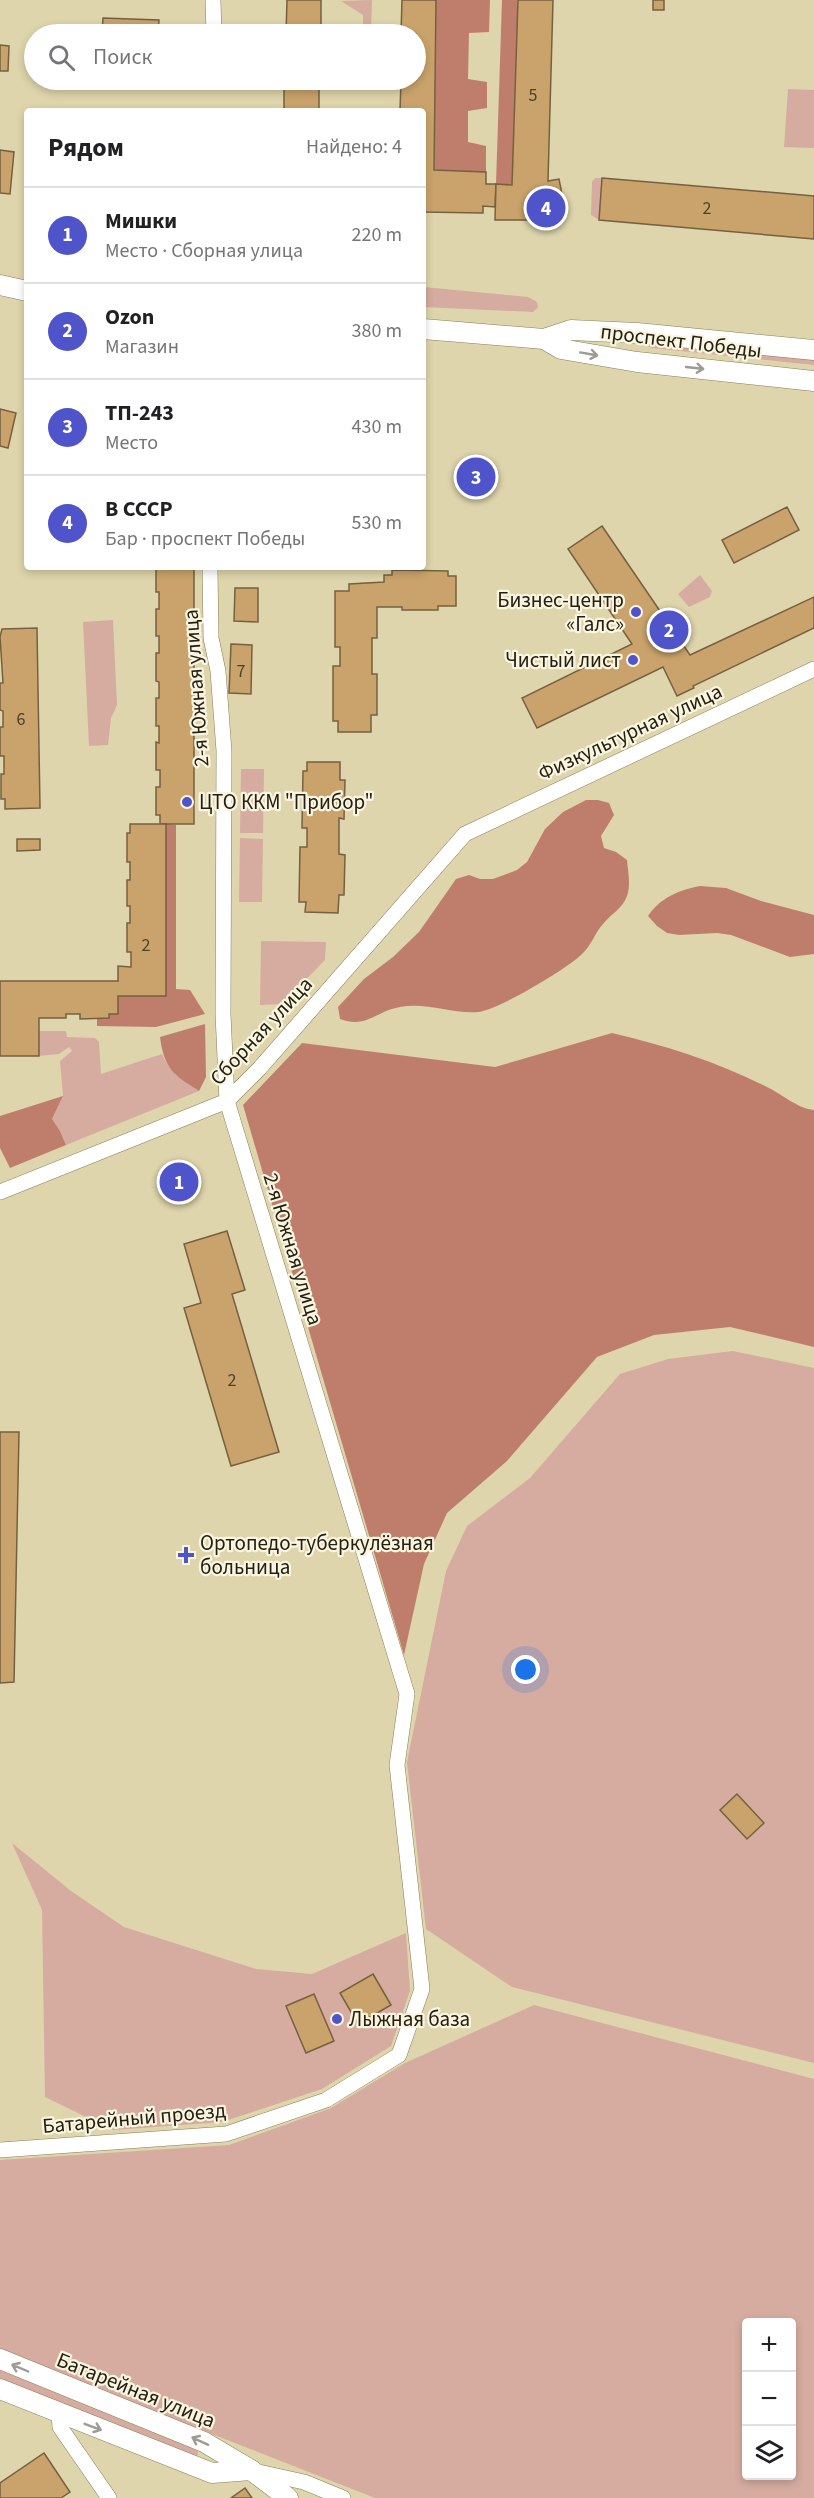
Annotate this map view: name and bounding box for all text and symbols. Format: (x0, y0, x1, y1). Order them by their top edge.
search box (24, 24, 426, 90)
icon: search (45, 41, 78, 74)
text: Поиск (93, 41, 152, 73)
house number: 5 (529, 83, 538, 108)
text: Рядом (48, 129, 124, 166)
text: Найдено: 4 (306, 133, 402, 161)
pin: 4 (526, 186, 566, 230)
house number: 2 (703, 196, 712, 221)
text: Мишки (105, 205, 177, 237)
text: 1 (62, 221, 73, 249)
text: 220 m (352, 221, 402, 249)
text: Место · Сборная улица (105, 237, 303, 265)
text: Ozon (105, 301, 154, 333)
street label: проспект Победы (599, 316, 763, 366)
text: 2 (62, 317, 73, 345)
text: 380 m (352, 317, 402, 345)
text: Магазин (105, 333, 179, 361)
one-way arrow (579, 348, 598, 359)
one-way arrow (684, 363, 704, 374)
text: ТП-243 (105, 397, 174, 429)
text: 3 (62, 413, 73, 441)
text: 430 m (352, 413, 402, 441)
text: Место (105, 429, 158, 457)
pin: 3 (456, 454, 496, 500)
text: В СССР (105, 493, 173, 525)
text: 4 (62, 509, 73, 537)
text: 530 m (352, 509, 402, 537)
text: Бар · проспект Победы (105, 525, 305, 553)
place label: Бизнес-центр «Галс» (497, 585, 624, 639)
marker: Бизнес-центр «Галс» (629, 605, 643, 619)
street label: 2-я Южная улица (176, 608, 216, 768)
pin: 2 (650, 608, 688, 652)
place label: Чистый лист (505, 645, 621, 675)
marker: Чистый лист (626, 653, 640, 667)
house number: 7 (237, 659, 246, 684)
street label: Физкультурная улица (533, 676, 727, 788)
house number: 6 (17, 707, 26, 732)
place label: ЦТО ККМ "Прибор" (199, 787, 374, 817)
marker: ЦТО ККМ "Прибор" (180, 795, 194, 809)
house number: 2 (142, 933, 151, 958)
street label: Сборная улица (203, 970, 319, 1092)
pin: 1 (160, 1160, 198, 1204)
street label: 2-я Южная улица (256, 1169, 330, 1329)
house number: 2 (228, 1368, 237, 1393)
place label: Ортопедо-туберкулёзная больница (200, 1528, 434, 1582)
marker: Ортопедо-туберкулёзная больница (177, 1546, 195, 1564)
your location (511, 1655, 540, 1684)
place label: Лыжная база (349, 2004, 470, 2034)
marker: Лыжная база (330, 2012, 344, 2026)
street label: Батарейный проезд (41, 2095, 227, 2141)
map controls (742, 2318, 796, 2480)
button: + (742, 2318, 796, 2372)
street label: Батарейная улица (52, 2344, 220, 2436)
one-way arrow (11, 2362, 29, 2373)
button: − (742, 2372, 796, 2426)
one-way arrow (83, 2422, 102, 2433)
button: layers (742, 2426, 796, 2480)
one-way arrow (192, 2435, 210, 2447)

